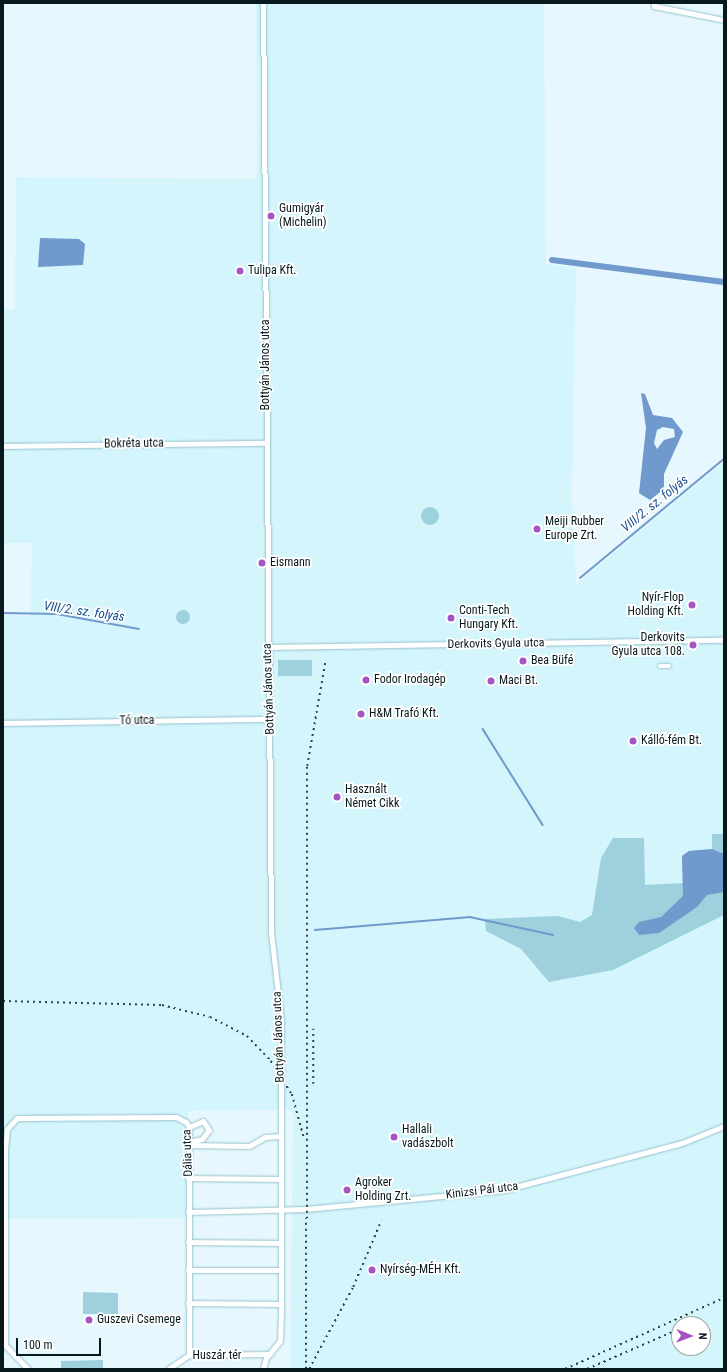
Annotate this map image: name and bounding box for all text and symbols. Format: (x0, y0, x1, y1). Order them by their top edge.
place label: Gumigyár (Michelin) (279, 202, 327, 230)
marker: Gumigyár (Michelin) (266, 211, 276, 221)
place label: Tulipa Kft. (248, 264, 296, 278)
marker: Tulipa Kft. (235, 266, 245, 276)
street label: Bottyán János utca (259, 319, 273, 411)
street label: Bokréta utca (104, 436, 164, 452)
water label: VIII/2. sz. folyás (618, 472, 692, 536)
place label: Meiji Rubber Europe Zrt. (545, 515, 604, 543)
marker: Meiji Rubber Europe Zrt. (532, 524, 542, 534)
place label: Eismann (270, 556, 311, 570)
marker: Eismann (257, 558, 267, 568)
place label: Nyír-Flop Holding Kft. (628, 591, 684, 619)
water label: VIII/2. sz. folyás (43, 599, 125, 625)
marker: Nyír-Flop Holding Kft. (687, 600, 697, 610)
place label: Conti-Tech Hungary Kft. (459, 604, 518, 632)
marker: Conti-Tech Hungary Kft. (446, 613, 456, 623)
place label: Derkovits Gyula utca 108. (612, 631, 685, 659)
street label: Derkovits Gyula utca (447, 636, 545, 652)
marker: Derkovits Gyula utca 108. (688, 640, 698, 650)
street label: Bottyán János utca (260, 643, 278, 735)
place label: Bea Büfé (531, 654, 573, 668)
marker: Bea Büfé (518, 656, 528, 666)
place label: Fodor Irodagép (374, 673, 446, 687)
place label: Maci Bt. (499, 674, 538, 688)
marker: Fodor Irodagép (361, 675, 371, 685)
marker: Maci Bt. (486, 676, 496, 686)
place label: H&M Trafó Kft. (369, 707, 439, 721)
marker: H&M Trafó Kft. (356, 709, 366, 719)
street label: Tó utca (119, 713, 155, 729)
place label: Kálló-fém Bt. (641, 734, 702, 748)
marker: Kálló-fém Bt. (628, 736, 638, 746)
place label: Használt Német Cikk (345, 783, 399, 811)
marker: Használt Német Cikk (332, 792, 342, 802)
street label: Bottyán János utca (270, 991, 288, 1083)
place label: Hallali vadászbolt (402, 1123, 453, 1151)
street label: Dália utca (180, 1129, 196, 1177)
marker: Hallali vadászbolt (389, 1132, 399, 1142)
place label: Agroker Holding Zrt. (355, 1176, 411, 1204)
street label: Kinizsi Pál utca (445, 1179, 519, 1203)
marker: Agroker Holding Zrt. (342, 1185, 352, 1195)
place label: Nyírség-MÉH Kft. (380, 1263, 461, 1277)
marker: Nyírség-MÉH Kft. (367, 1265, 377, 1275)
place label: Guszevi Csemege (97, 1313, 181, 1327)
marker: Guszevi Csemege (84, 1315, 94, 1325)
north arrow (671, 1316, 711, 1356)
scale bar (18, 1330, 103, 1356)
text: N (696, 1333, 709, 1340)
text: 100 m (23, 1338, 53, 1352)
street label: Huszár tér (193, 1349, 241, 1363)

